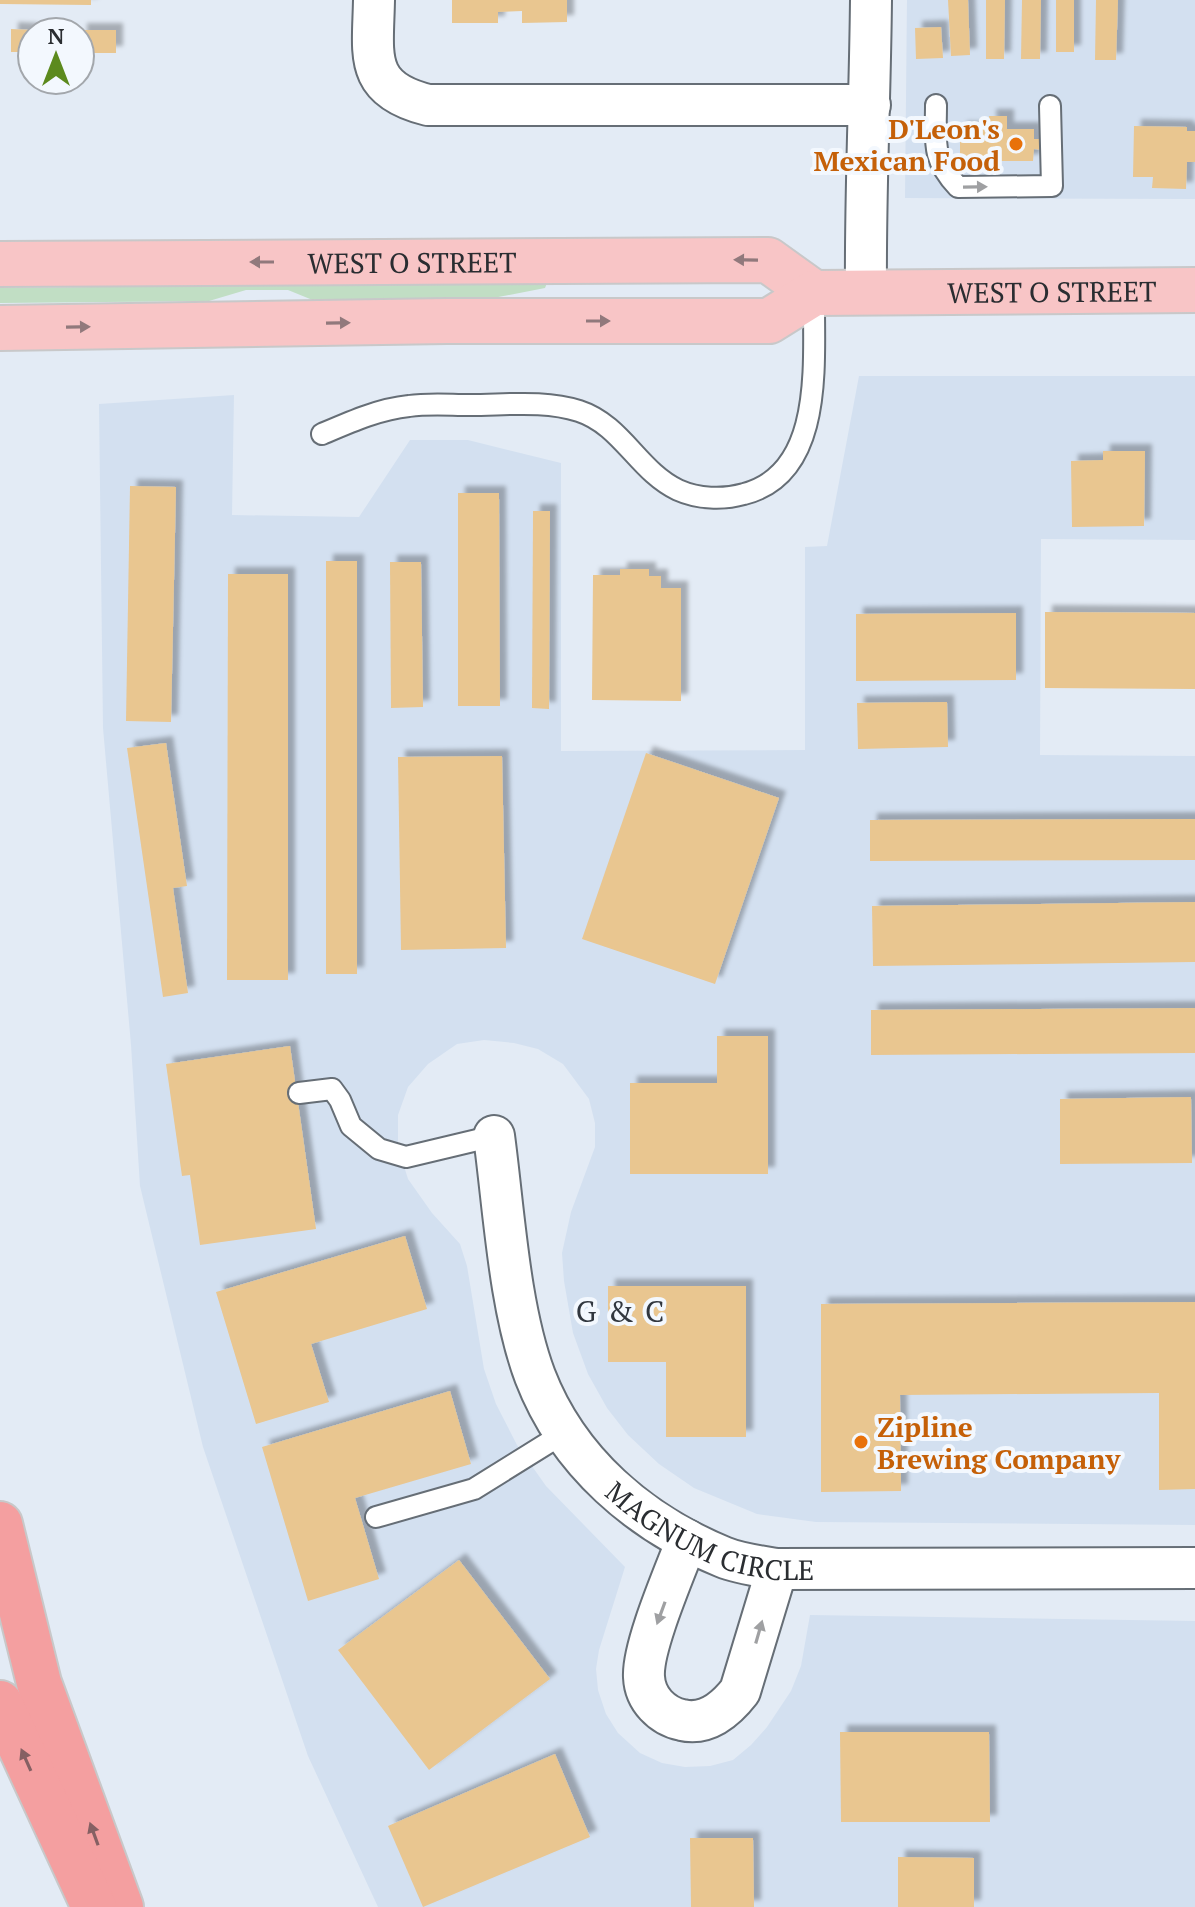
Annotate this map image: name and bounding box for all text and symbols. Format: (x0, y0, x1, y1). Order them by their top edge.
north arrow (16, 16, 96, 96)
text: N (48, 21, 65, 50)
place label: D'Leon's Mexican Food (814, 110, 1000, 179)
marker: D'Leon's Mexican Food (1007, 135, 1025, 153)
one-way arrow (963, 180, 988, 193)
street label: WEST O STREET (307, 243, 517, 281)
one-way arrow (733, 254, 758, 266)
one-way arrow (249, 256, 274, 268)
street label: WEST O STREET (947, 272, 1157, 310)
one-way arrow (586, 315, 611, 327)
one-way arrow (326, 317, 351, 329)
one-way arrow (66, 321, 91, 333)
district label: G & C (576, 1291, 666, 1331)
place label: Zipline Brewing Company (877, 1408, 1121, 1477)
marker: Zipline Brewing Company (852, 1433, 870, 1451)
street label: MAGNUM CIRCLE (598, 1472, 814, 1588)
one-way arrow (654, 1601, 666, 1625)
one-way arrow (753, 1620, 766, 1644)
one-way arrow (19, 1748, 32, 1772)
one-way arrow (88, 1821, 100, 1845)

